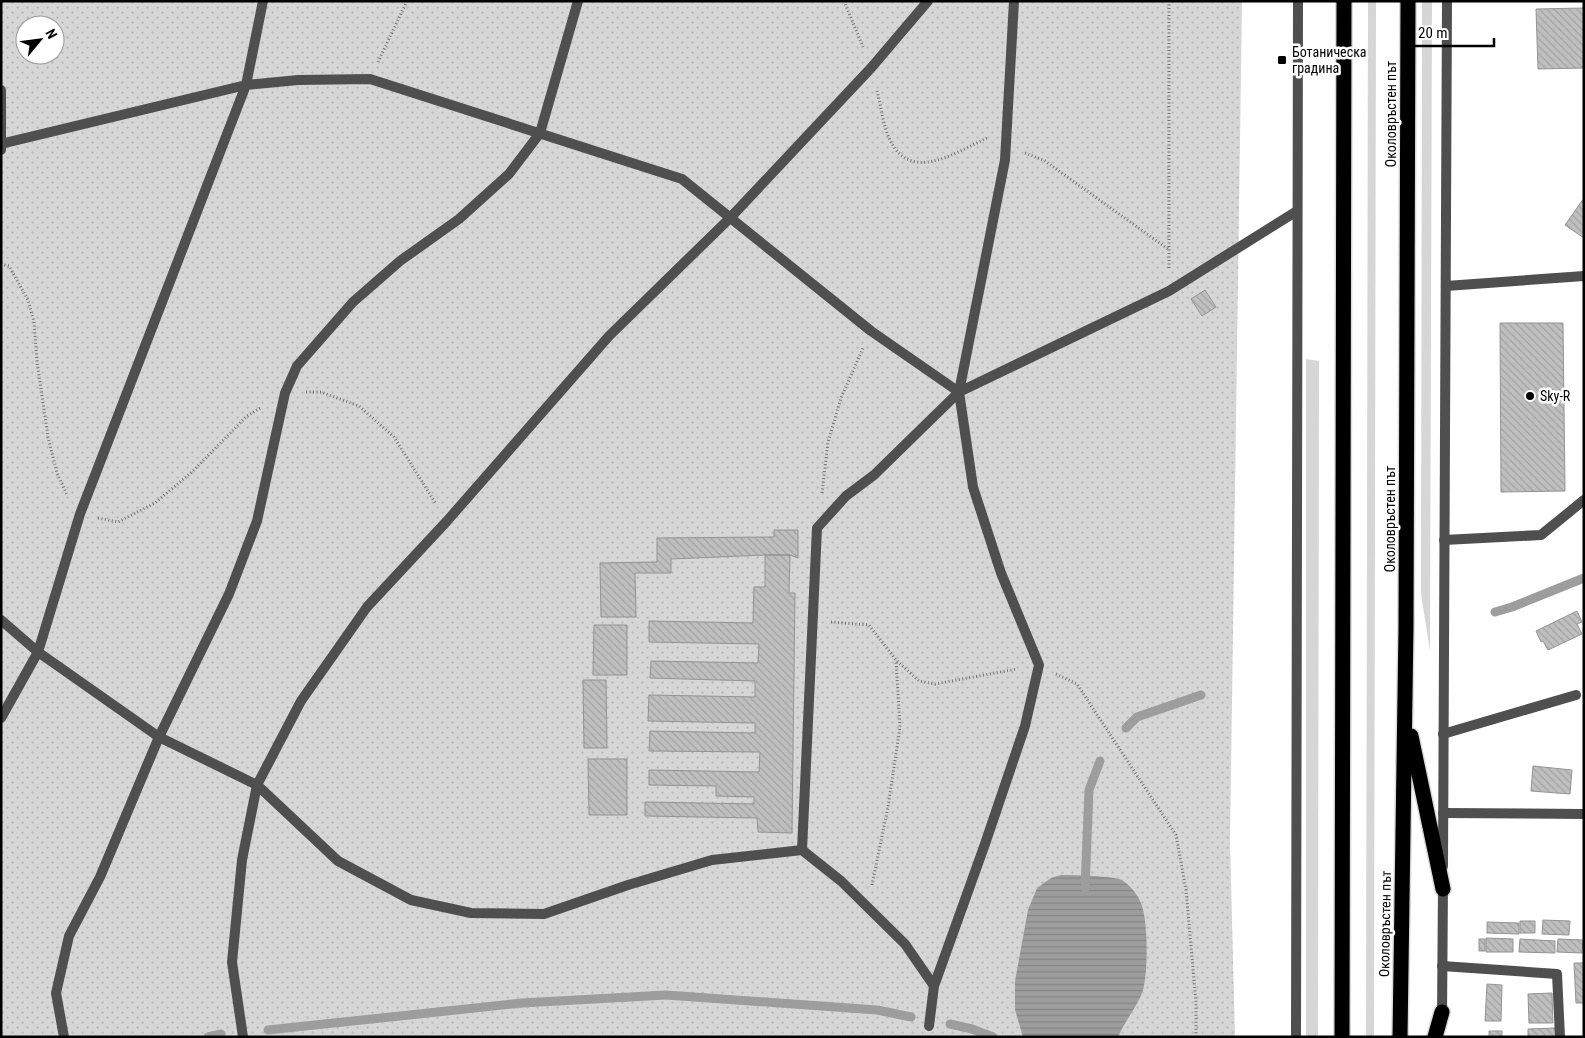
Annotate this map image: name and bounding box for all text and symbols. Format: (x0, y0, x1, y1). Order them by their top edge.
north arrow (15, 15, 65, 65)
scale bar (1410, 15, 1494, 47)
text: 20 m (1418, 24, 1448, 42)
text: N (42, 26, 60, 41)
place label: Ботаническа градина (1292, 44, 1367, 76)
marker: Ботаническа градина (1276, 54, 1288, 66)
street label: Околовръстен път (1383, 61, 1399, 167)
place label: Sky-R (1540, 388, 1571, 404)
marker: Sky-R (1524, 390, 1536, 402)
street label: Околовръстен път (1382, 466, 1398, 572)
street label: Околовръстен път (1376, 871, 1394, 977)

